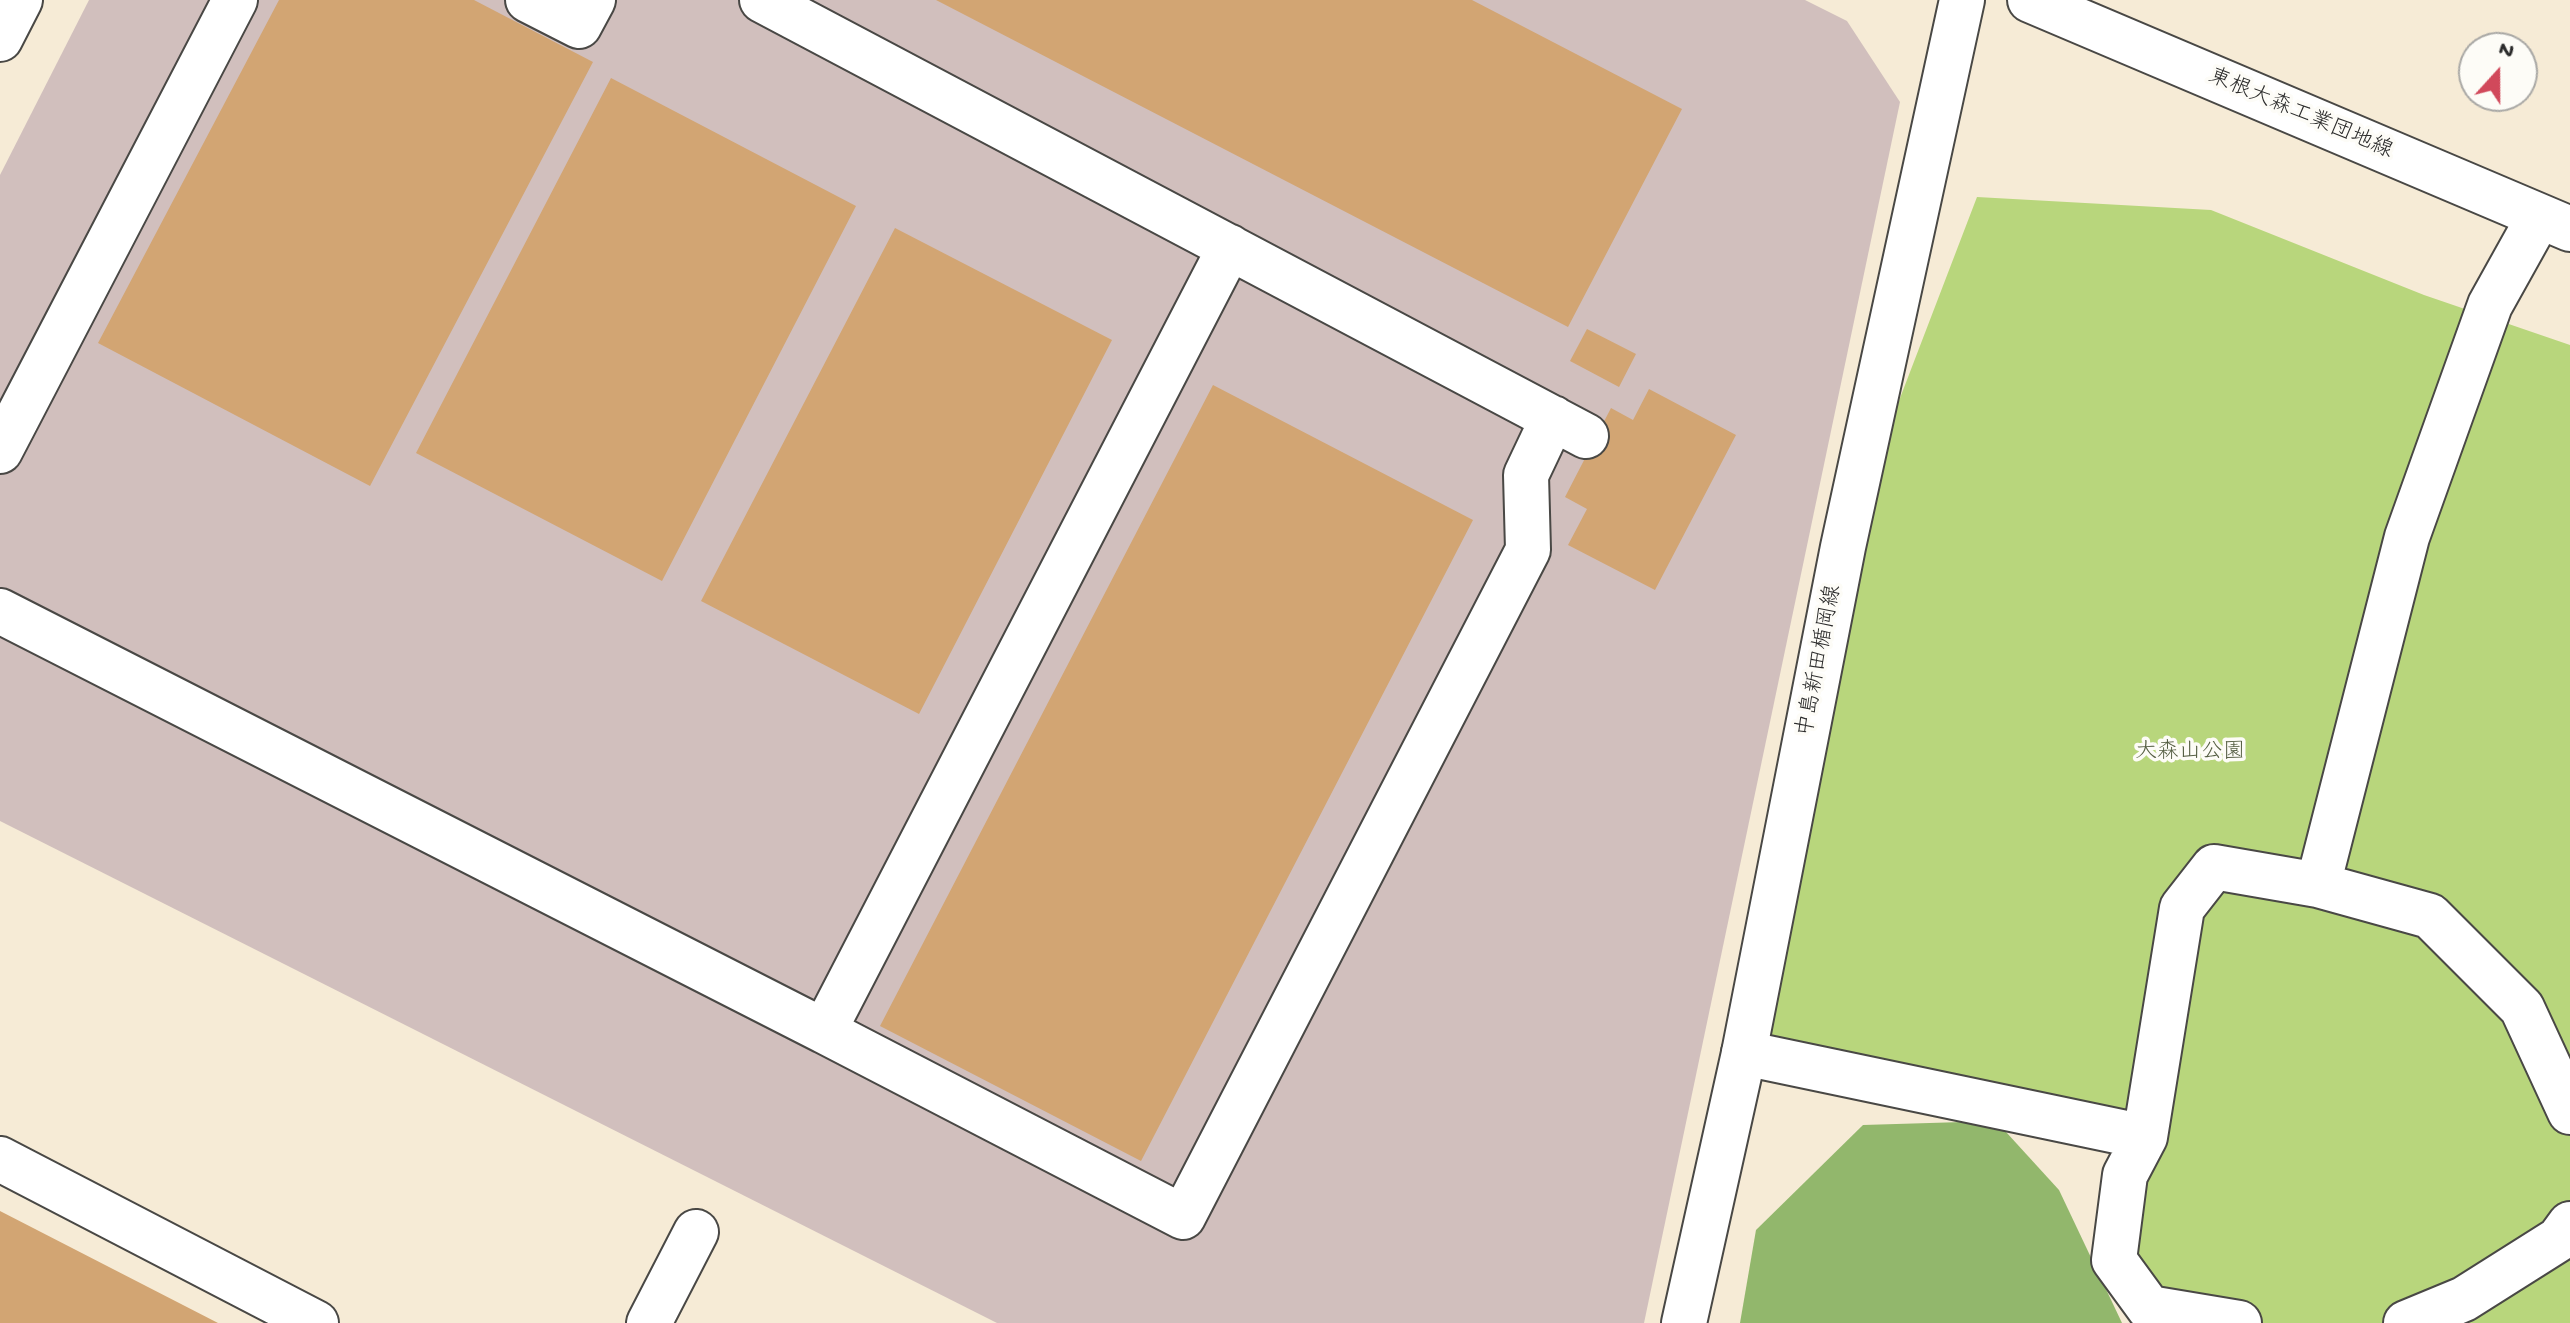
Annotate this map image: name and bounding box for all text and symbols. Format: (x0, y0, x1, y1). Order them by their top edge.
north arrow (2458, 32, 2538, 112)
text: N (2495, 37, 2517, 66)
street label: 東根大森工業団地線 (2204, 64, 2396, 166)
street label: 中島新田楯岡線 (1793, 583, 1849, 739)
park label: 大森山公園 (2135, 741, 2245, 767)

